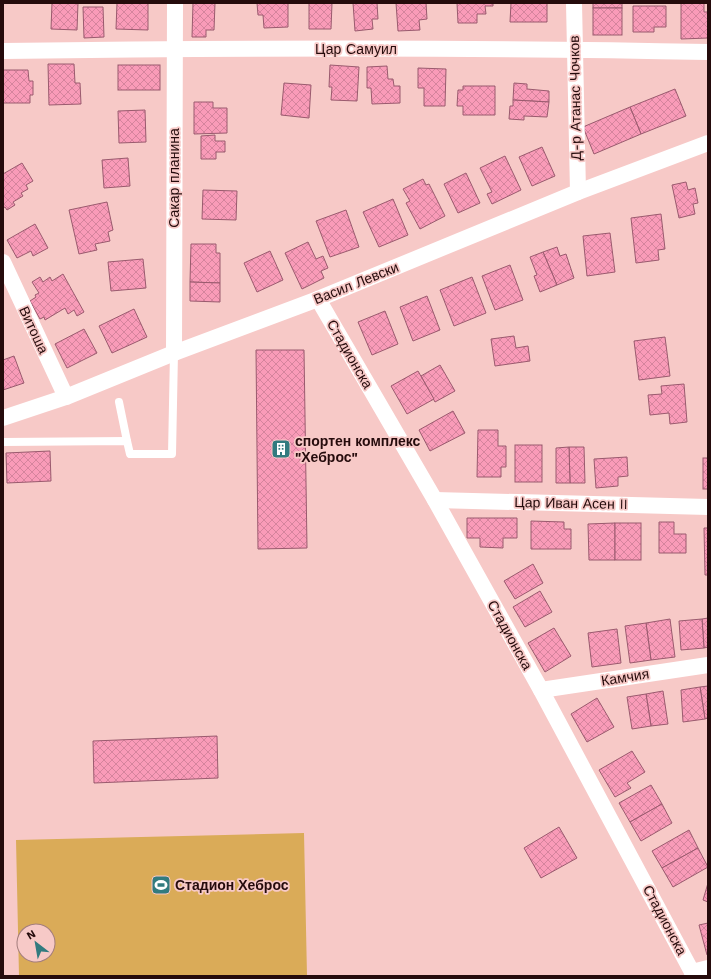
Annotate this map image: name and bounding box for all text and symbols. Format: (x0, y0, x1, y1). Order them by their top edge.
street label: Д-р Атанас Чочков (566, 35, 584, 161)
street label: Цар Самуил (315, 41, 397, 57)
street label: Сакар планина (166, 128, 182, 228)
street label: Васил Левски (311, 259, 401, 307)
street label: Витоша (16, 304, 52, 356)
street label: Стадионска (324, 317, 376, 391)
place label: спортен комплекс "Хеброс" (295, 433, 421, 465)
building icon: спортен комплекс "Хеброс" (270, 438, 292, 460)
street label: Цар Иван Асен II (514, 494, 628, 512)
street label: Стадионска (484, 597, 536, 673)
street label: Камчия (600, 665, 650, 689)
sports icon: Стадион Хеброс (150, 874, 172, 896)
place label: Стадион Хеброс (175, 877, 289, 893)
street label: Стадионска (640, 882, 690, 958)
north arrow (16, 923, 56, 963)
text: N (24, 927, 38, 943)

